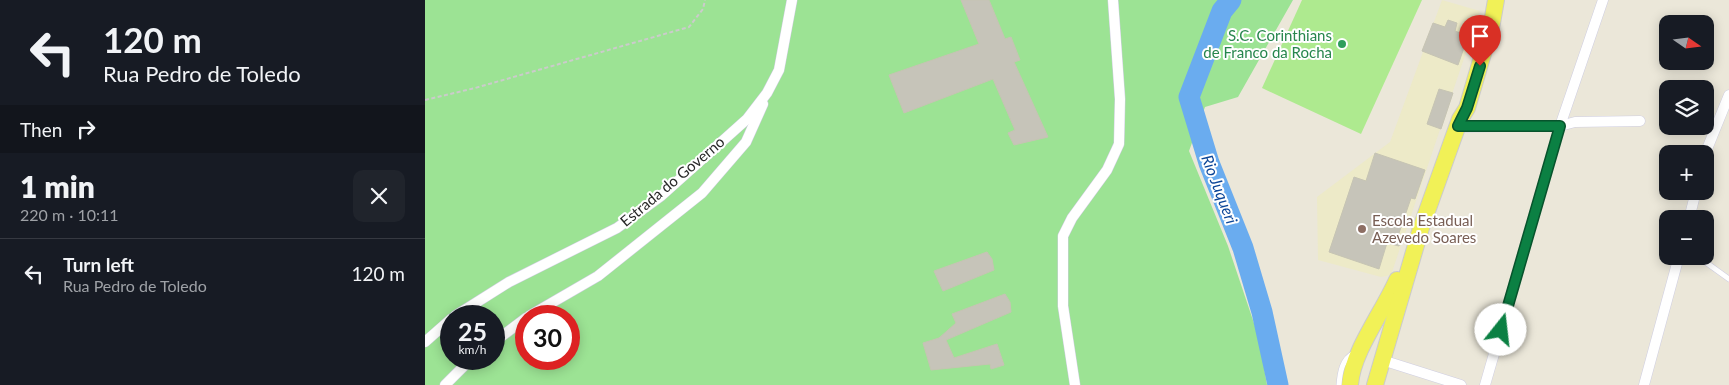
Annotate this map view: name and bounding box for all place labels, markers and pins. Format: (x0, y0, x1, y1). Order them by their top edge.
pin (1459, 15, 1501, 66)
place label: S.C. Corinthians de Franco da Rocha (1203, 26, 1332, 61)
marker: S.C. Corinthians de Franco da Rocha (1336, 38, 1348, 50)
place label: Escola Estadual Azevedo Soares (1372, 211, 1476, 246)
marker: Escola Estadual Azevedo Soares (1356, 223, 1368, 235)

